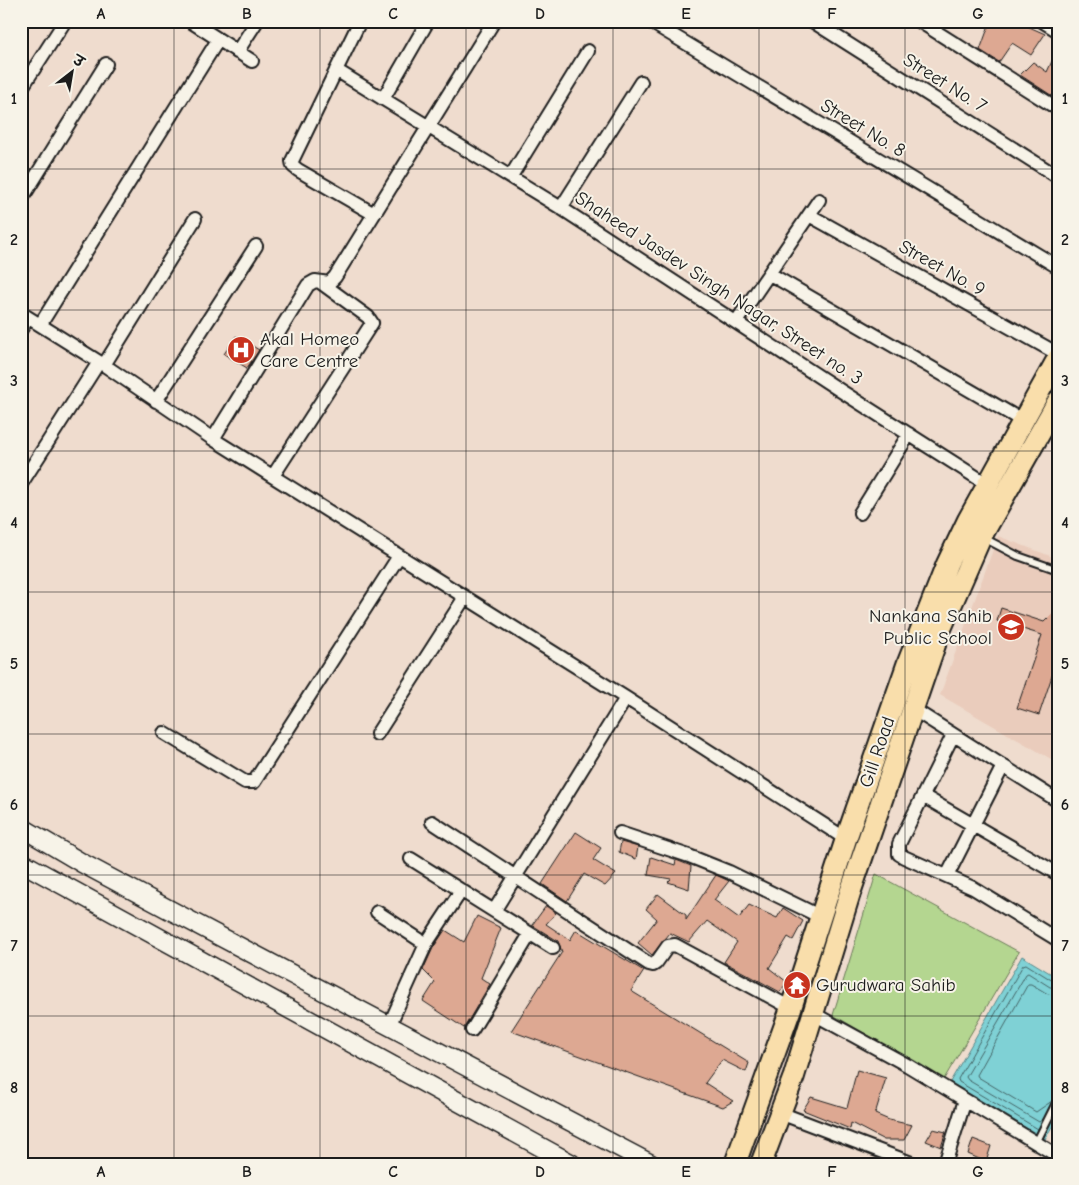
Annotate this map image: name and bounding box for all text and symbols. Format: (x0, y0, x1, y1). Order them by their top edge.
text: A (97, 5, 106, 23)
text: B (242, 5, 252, 23)
text: C (388, 5, 398, 23)
text: D (535, 5, 545, 23)
text: E (681, 5, 691, 23)
text: F (827, 5, 837, 23)
text: G (972, 5, 984, 23)
north arrow (48, 48, 98, 98)
street label: Street No. 7 (899, 49, 991, 117)
text: उ (68, 51, 88, 72)
text: 1 (11, 90, 17, 108)
text: 1 (1062, 90, 1068, 108)
street label: Street No. 8 (817, 94, 909, 162)
street label: Shaheed Jasdev Singh Nagar, Street no. 3 (571, 187, 867, 389)
text: 2 (10, 231, 18, 249)
text: 2 (1061, 231, 1069, 249)
street label: Street No. 9 (895, 235, 989, 301)
place label: Akal Homeo Care Centre (260, 328, 359, 372)
hospital icon: Akal Homeo Care Centre (226, 335, 256, 365)
text: 3 (10, 372, 18, 390)
text: 3 (1061, 372, 1069, 390)
text: 4 (10, 514, 18, 532)
text: 4 (1061, 514, 1069, 532)
place label: Nankana Sahib Public School (869, 605, 992, 649)
school or university icon: Nankana Sahib Public School (996, 612, 1026, 642)
text: 5 (10, 655, 18, 673)
text: 5 (1061, 655, 1069, 673)
street label: Gill Road (855, 714, 899, 790)
text: 6 (10, 796, 18, 814)
text: 6 (1061, 796, 1069, 814)
text: 7 (10, 937, 18, 955)
text: 7 (1061, 937, 1069, 955)
temple icon: Gurudwara Sahib (782, 970, 812, 1000)
place label: Gurudwara Sahib (816, 974, 956, 996)
text: 8 (10, 1079, 18, 1097)
text: 8 (1061, 1079, 1069, 1097)
text: A (97, 1163, 106, 1181)
text: B (242, 1163, 252, 1181)
text: C (388, 1163, 398, 1181)
text: D (535, 1163, 545, 1181)
text: E (681, 1163, 691, 1181)
text: F (827, 1163, 837, 1181)
text: G (972, 1163, 984, 1181)

